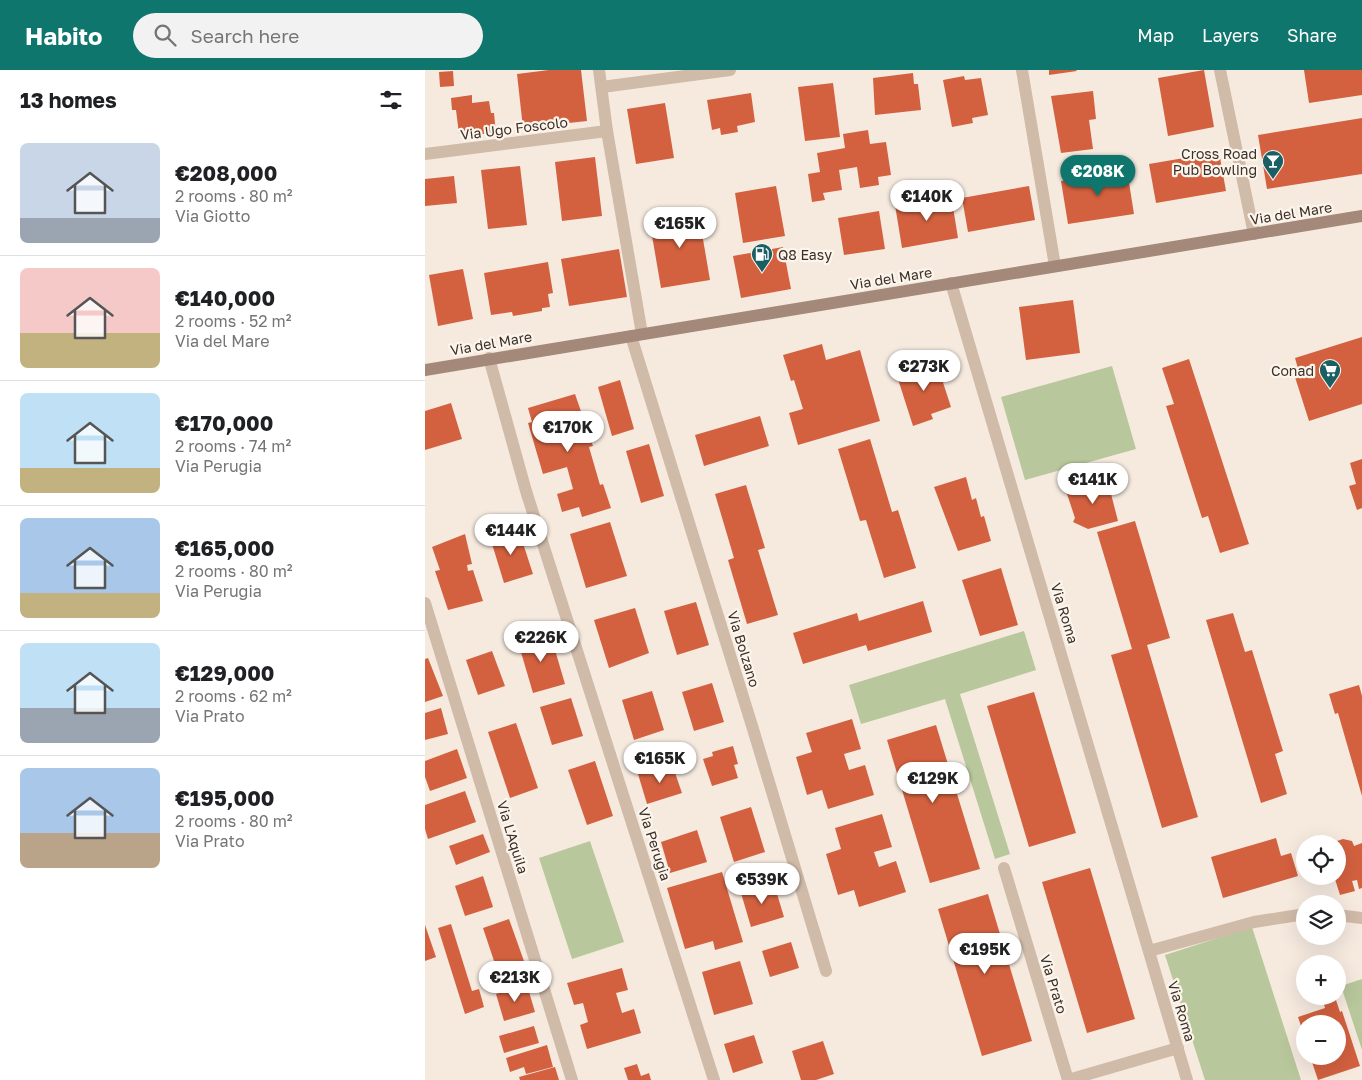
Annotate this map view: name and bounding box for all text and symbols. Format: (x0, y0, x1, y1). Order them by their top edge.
search box (133, 13, 483, 58)
text: Habito (25, 21, 103, 50)
icon: search (151, 21, 179, 49)
text: Search here (191, 24, 299, 47)
text: Map (1137, 24, 1174, 46)
text: Layers (1202, 24, 1259, 46)
text: Share (1287, 24, 1337, 46)
icon: filters (377, 86, 405, 114)
text: 13 homes (20, 87, 117, 113)
street label: Via Ugo Foscolo (459, 113, 569, 143)
place label: Cross Road Pub Bowling (1173, 145, 1257, 178)
bar icon: Cross Road Pub Bowling (1261, 149, 1285, 180)
pin: €208K (1063, 154, 1133, 197)
text: €208,000 (175, 160, 277, 186)
text: €208K (1071, 161, 1125, 181)
icon: home (60, 163, 120, 223)
pin: €140K (892, 180, 962, 222)
text: 2 rooms · 80 m² (175, 186, 293, 206)
text: €140K (901, 186, 953, 206)
street label: Via del Mare (1249, 198, 1333, 228)
text: Via Giotto (175, 206, 250, 226)
pin: €165K (645, 206, 715, 249)
text: €165K (654, 213, 706, 233)
fuel station icon: Q8 Easy (750, 242, 774, 273)
place label: Q8 Easy (778, 246, 832, 263)
street label: Via del Mare (849, 263, 933, 293)
text: €140,000 (175, 285, 275, 311)
icon: home (60, 288, 120, 348)
text: 2 rooms · 52 m² (175, 311, 291, 331)
street label: Via del Mare (449, 327, 533, 359)
text: Via del Mare (175, 331, 269, 351)
pin: €273K (889, 350, 959, 392)
text: €273K (898, 356, 950, 376)
supermarket icon: Conad (1318, 358, 1342, 389)
place label: Conad (1271, 362, 1314, 379)
text: €170,000 (175, 410, 273, 436)
pin: €170K (533, 410, 603, 453)
icon: home (60, 413, 120, 473)
text: €170K (543, 417, 593, 437)
text: 2 rooms · 74 m² (175, 436, 291, 456)
text: Via Perugia (175, 456, 262, 476)
pin: €141K (1058, 462, 1128, 505)
text: €141K (1068, 469, 1118, 489)
pin: €144K (476, 514, 546, 556)
text: €144K (485, 520, 537, 540)
text: €165,000 (175, 535, 274, 561)
icon: home (60, 538, 120, 598)
text: 2 rooms · 80 m² (175, 561, 293, 581)
text: Via Perugia (175, 581, 262, 601)
street label: Via Roma (1048, 581, 1082, 645)
street label: Via Bolzano (724, 609, 764, 689)
pin: €226K (506, 620, 576, 663)
text: €226K (515, 627, 567, 647)
text: €129,000 (175, 660, 274, 686)
icon: home (60, 663, 120, 723)
text: 2 rooms · 62 m² (175, 686, 292, 706)
text: Via Prato (175, 706, 245, 726)
pin: €165K (625, 742, 695, 784)
text: €165K (634, 748, 686, 768)
pin: €129K (898, 762, 968, 804)
text: €129K (907, 768, 959, 788)
text: €195,000 (175, 785, 274, 811)
icon: home (60, 788, 120, 848)
street label: Via L'Aquila (494, 798, 532, 876)
street label: Via Perugia (635, 805, 675, 883)
text: 2 rooms · 80 m² (175, 811, 293, 831)
text: Via Prato (175, 831, 245, 851)
map controls (1296, 835, 1346, 1065)
button: locate (1296, 835, 1346, 885)
pin: €539K (727, 862, 797, 905)
text: €539K (736, 869, 788, 889)
button: layers (1296, 895, 1346, 945)
pin: €195K (950, 932, 1020, 975)
text: €195K (959, 939, 1011, 959)
street label: Via Prato (1037, 952, 1071, 1016)
button: + (1296, 955, 1346, 1005)
pin: €213K (480, 960, 550, 1003)
text: €213K (490, 967, 540, 987)
street label: Via Roma (1165, 979, 1199, 1043)
button: − (1296, 1015, 1346, 1065)

